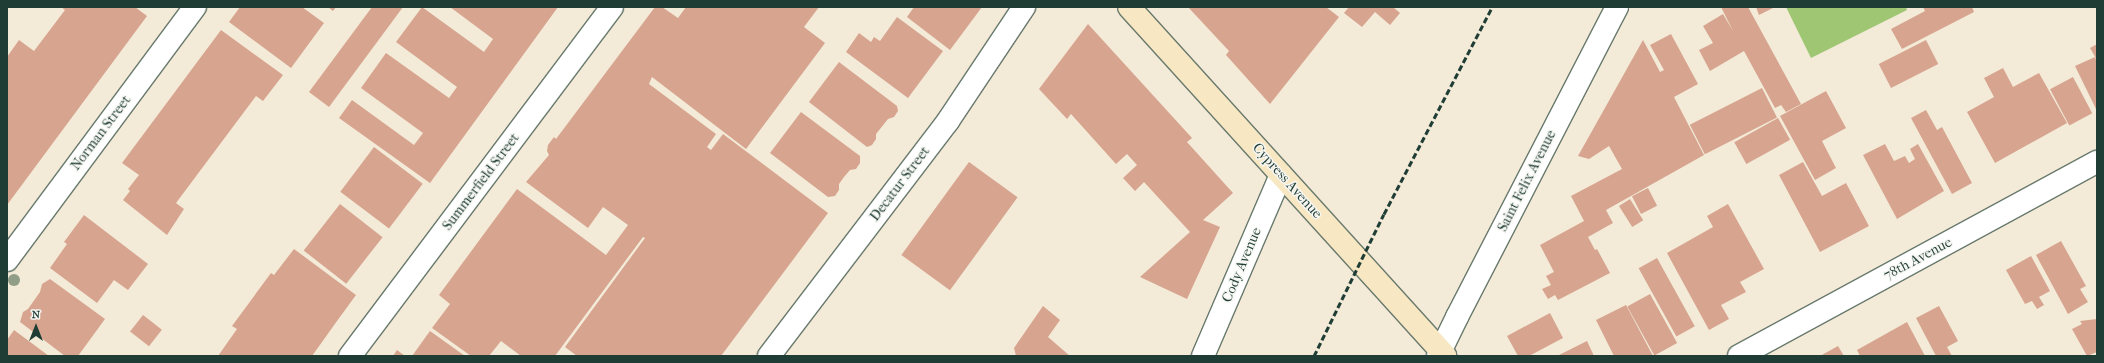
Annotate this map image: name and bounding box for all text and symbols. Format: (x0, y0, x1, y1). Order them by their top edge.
street label: Norman Street (67, 92, 135, 174)
street label: Saint Felix Avenue (1494, 127, 1560, 235)
street label: Summerfield Street (439, 130, 523, 234)
street label: Cypress Avenue (1249, 140, 1325, 222)
street label: Decatur Street (866, 143, 934, 225)
street label: Cody Avenue (1219, 225, 1265, 305)
street label: 78th Avenue (1881, 234, 1955, 284)
north arrow (16, 307, 56, 347)
text: N (32, 308, 40, 321)

